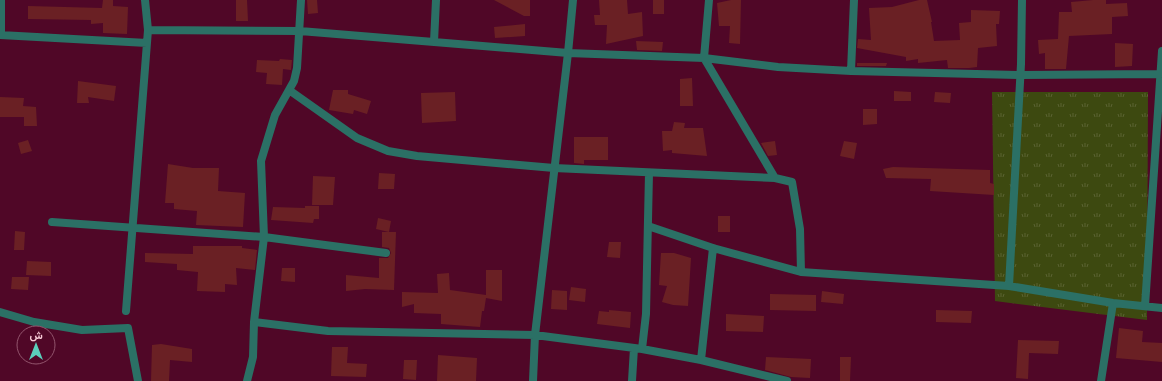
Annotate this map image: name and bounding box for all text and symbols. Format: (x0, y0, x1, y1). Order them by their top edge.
north arrow (16, 325, 56, 365)
text: ش (29, 328, 43, 342)

